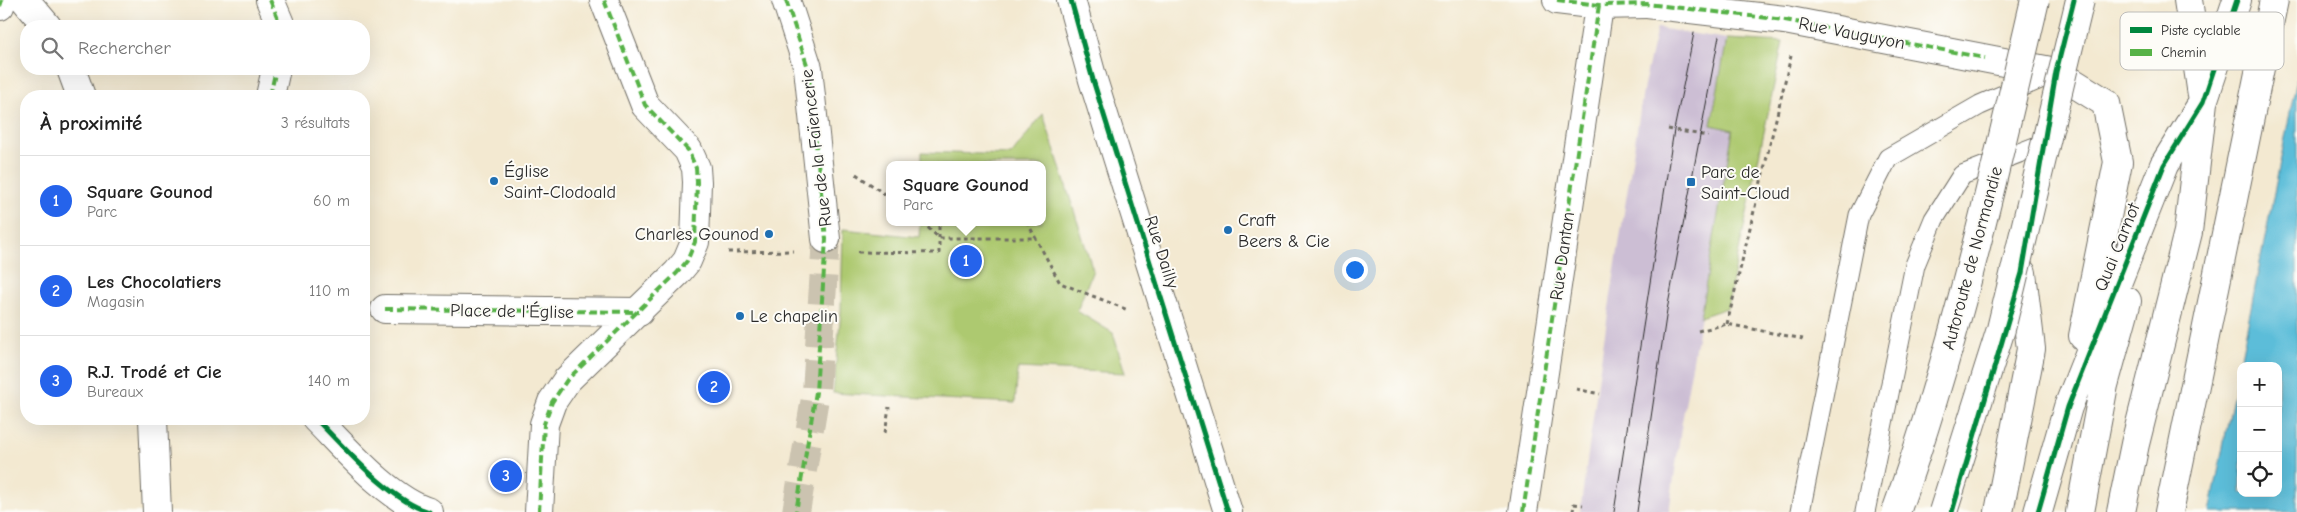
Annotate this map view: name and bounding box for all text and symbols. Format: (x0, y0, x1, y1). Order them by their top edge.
legend (2120, 12, 2284, 70)
street label: Rue Vauguyon (1797, 13, 1907, 54)
search box (20, 20, 370, 75)
text: Piste cyclable (2161, 22, 2241, 39)
icon: search (38, 34, 66, 62)
text: Rechercher (78, 37, 171, 59)
text: Chemin (2161, 44, 2207, 61)
street label: Rue de la Faïencerie (796, 68, 837, 228)
text: À proximité (40, 111, 142, 135)
text: 3 résultats (281, 114, 350, 132)
place label: Église Saint-Clodoald (504, 160, 616, 203)
popup (886, 161, 1046, 226)
place label: Parc de Saint-Cloud (1701, 162, 1790, 204)
street label: Autoroute de Normandie (1938, 164, 2007, 352)
text: Square Gounod (903, 174, 1029, 196)
marker: Église Saint-Clodoald (488, 175, 500, 187)
marker: Parc de Saint-Cloud (1685, 176, 1697, 188)
text: Square Gounod (87, 181, 213, 203)
text: 1 (53, 192, 59, 210)
text: 60 m (313, 192, 350, 210)
text: Parc (903, 196, 933, 214)
street label: Quai Carnot (2090, 199, 2145, 294)
text: Parc (87, 203, 117, 221)
place label: Craft Beers & Cie (1238, 210, 1330, 252)
street label: Rue Dantan (1546, 210, 1579, 302)
street label: Rue Dailly (1140, 213, 1183, 292)
place label: Charles Gounod (635, 224, 759, 245)
marker: Craft Beers & Cie (1222, 224, 1234, 236)
marker: Charles Gounod (763, 228, 775, 240)
pin: 1 (950, 242, 982, 280)
your location (1342, 257, 1368, 283)
text: Les Chocolatiers (87, 271, 221, 293)
text: 2 (52, 282, 60, 300)
text: 110 m (309, 282, 350, 300)
text: Magasin (87, 293, 145, 311)
street label: Place de l'Église (450, 299, 574, 323)
place label: Le chapelin (750, 306, 838, 327)
marker: Le chapelin (734, 310, 746, 322)
text: R.J. Trodé et Cie (87, 361, 222, 383)
map controls (2237, 362, 2282, 497)
button: + (2237, 362, 2282, 407)
pin: 2 (698, 368, 730, 406)
text: 3 (52, 372, 60, 390)
text: 140 m (308, 372, 350, 390)
text: Bureaux (87, 383, 143, 401)
button: − (2237, 407, 2282, 452)
button: locate (2237, 452, 2282, 497)
pin: 3 (490, 457, 522, 495)

